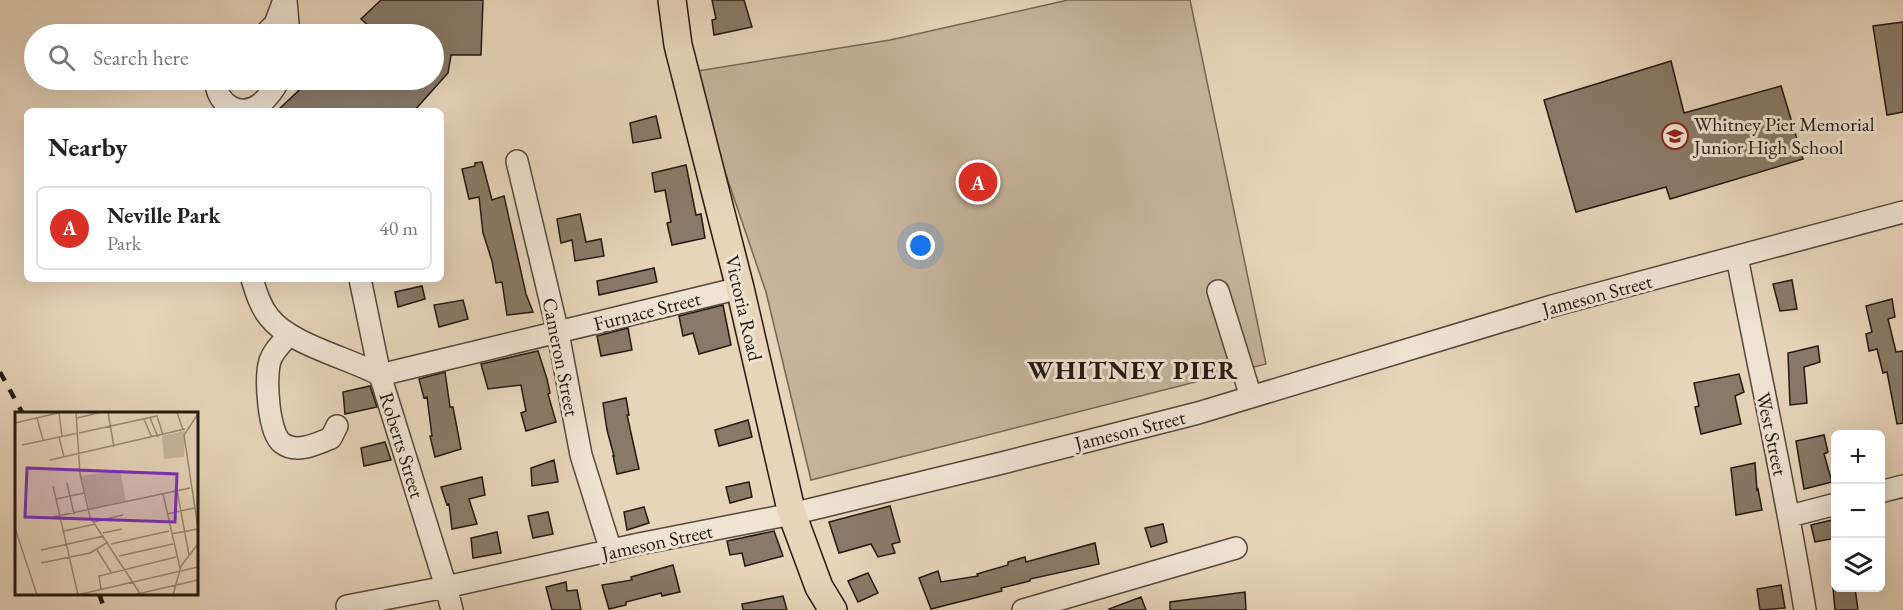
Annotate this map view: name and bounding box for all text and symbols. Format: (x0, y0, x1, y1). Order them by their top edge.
search box (24, 24, 444, 90)
icon: search (45, 41, 78, 74)
text: Search here (93, 43, 188, 72)
place label: Whitney Pier Memorial Junior High School (1692, 111, 1875, 160)
school or university icon: Whitney Pier Memorial Junior High School (1660, 121, 1690, 151)
text: Nearby (48, 130, 128, 164)
pin: A (958, 160, 998, 204)
text: Neville Park (107, 201, 220, 230)
text: A (62, 215, 77, 241)
text: 40 m (379, 215, 418, 241)
text: Park (107, 230, 141, 256)
your location (906, 231, 935, 260)
street label: Victoria Road (719, 253, 769, 364)
street label: Jameson Street (1537, 268, 1656, 323)
street label: Furnace Street (591, 285, 704, 337)
street label: Cameron Street (537, 295, 585, 419)
district label: WHITNEY PIER (1027, 353, 1239, 387)
street label: Roberts Street (374, 389, 431, 502)
street label: West Street (1750, 390, 1794, 479)
street label: Jameson Street (1070, 404, 1189, 457)
inset map (15, 412, 198, 595)
map controls (1831, 430, 1885, 592)
button: + (1831, 430, 1885, 484)
button: − (1831, 484, 1885, 538)
street label: Jameson Street (597, 517, 716, 567)
button: layers (1831, 538, 1885, 592)

